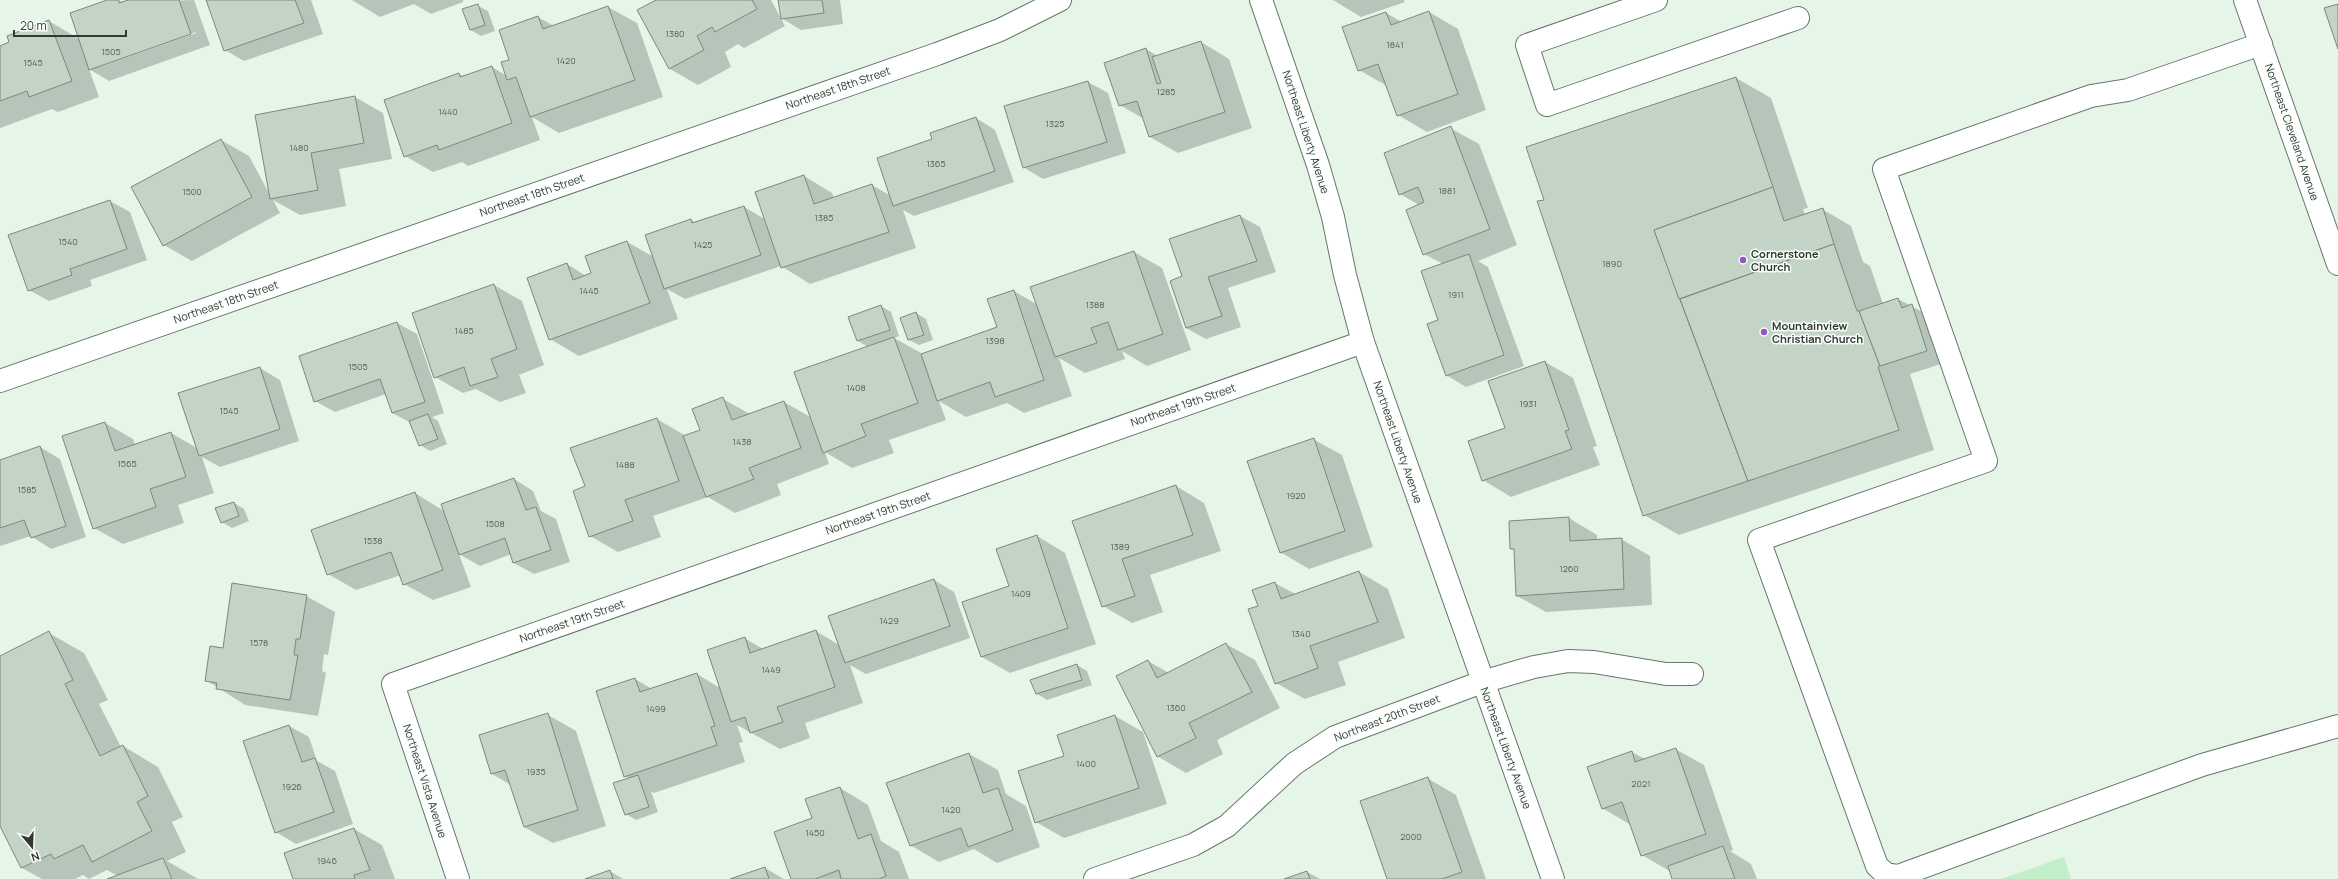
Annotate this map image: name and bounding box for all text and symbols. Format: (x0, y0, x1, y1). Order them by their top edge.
scale bar (14, 12, 126, 38)
text: 20 m (20, 17, 47, 34)
house number: 1380 (665, 27, 685, 40)
house number: 1841 (1386, 38, 1404, 51)
house number: 1505 (101, 45, 121, 58)
house number: 1420 (556, 54, 576, 67)
house number: 1545 (23, 56, 43, 69)
street label: Northeast Cleveland Avenue (2262, 61, 2323, 203)
street label: Northeast 18th Street (783, 63, 892, 113)
street label: Northeast Liberty Avenue (1279, 68, 1334, 196)
house number: 1285 (1156, 85, 1176, 98)
house number: 1440 (438, 105, 458, 118)
house number: 1325 (1046, 117, 1064, 130)
house number: 1480 (289, 141, 309, 154)
house number: 1365 (926, 157, 946, 170)
street label: Northeast 18th Street (477, 170, 586, 220)
house number: 1881 (1438, 184, 1456, 197)
house number: 1500 (182, 185, 202, 198)
house number: 1385 (815, 211, 833, 224)
house number: 1540 (58, 235, 78, 248)
house number: 1425 (693, 238, 713, 251)
place label: Cornerstone Church (1751, 246, 1819, 274)
marker: Cornerstone Church (1738, 255, 1748, 265)
house number: 1890 (1602, 257, 1622, 270)
street label: Northeast 18th Street (171, 277, 280, 327)
house number: 1445 (579, 284, 599, 297)
house number: 1911 (1448, 288, 1464, 301)
house number: 1388 (1086, 298, 1104, 311)
place label: Mountainview Christian Church (1772, 318, 1863, 346)
house number: 1485 (454, 324, 474, 337)
marker: Mountainview Christian Church (1759, 327, 1769, 337)
house number: 1398 (985, 334, 1005, 347)
house number: 1505 (348, 360, 368, 373)
street label: Northeast 19th Street (1128, 379, 1237, 430)
street label: Northeast Liberty Avenue (1370, 379, 1427, 506)
house number: 1408 (846, 381, 866, 394)
house number: 1931 (1519, 397, 1537, 410)
house number: 1545 (219, 404, 239, 417)
house number: 1438 (732, 435, 752, 448)
house number: 1565 (117, 457, 137, 470)
house number: 1488 (615, 458, 635, 471)
house number: 1585 (17, 483, 37, 496)
street label: Northeast 19th Street (823, 487, 932, 538)
house number: 1920 (1286, 489, 1306, 502)
house number: 1508 (485, 517, 505, 530)
house number: 1538 (364, 534, 382, 547)
house number: 1389 (1110, 540, 1130, 553)
house number: 1260 (1559, 562, 1579, 575)
house number: 1409 (1011, 587, 1031, 600)
street label: Northeast 19th Street (517, 595, 626, 646)
house number: 1429 (879, 614, 899, 627)
house number: 1340 (1291, 627, 1311, 640)
house number: 1578 (250, 636, 268, 649)
house number: 1449 (761, 663, 781, 676)
street label: Northeast Liberty Avenue (1477, 685, 1536, 811)
street label: Northeast 20th Street (1332, 690, 1442, 745)
house number: 1360 (1166, 701, 1186, 714)
house number: 1499 (646, 702, 666, 715)
street label: Northeast Vista Avenue (400, 722, 451, 840)
house number: 1400 (1076, 757, 1096, 770)
house number: 1935 (526, 765, 546, 778)
house number: 2021 (1631, 777, 1651, 790)
house number: 1926 (282, 780, 302, 793)
house number: 1420 (941, 803, 961, 816)
house number: 1450 (805, 826, 825, 839)
north arrow (12, 827, 52, 867)
house number: 2000 (1400, 830, 1422, 843)
text: N (29, 849, 42, 865)
house number: 1946 (317, 854, 337, 867)

